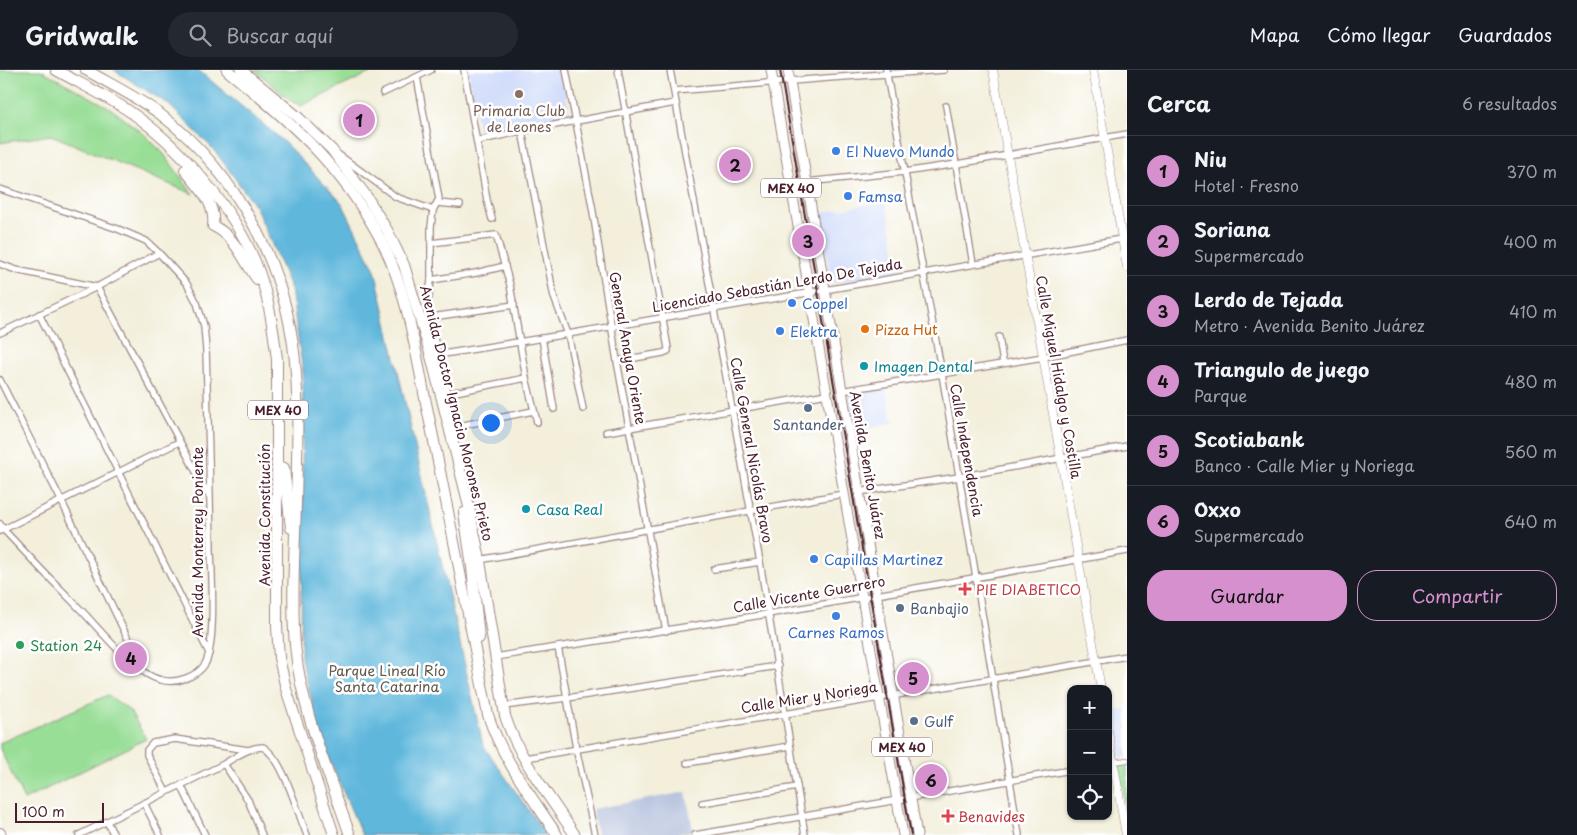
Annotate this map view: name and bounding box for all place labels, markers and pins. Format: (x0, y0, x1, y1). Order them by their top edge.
marker: Primaria Club de Leones (513, 88, 525, 100)
place label: Primaria Club de Leones (473, 100, 565, 137)
pin: 1 (343, 101, 375, 139)
place label: El Nuevo Mundo (846, 141, 955, 162)
marker: El Nuevo Mundo (830, 145, 842, 157)
pin: 2 (719, 146, 751, 184)
place label: Famsa (858, 186, 903, 207)
marker: Famsa (842, 190, 854, 202)
pin: 3 (792, 222, 824, 260)
place label: Coppel (802, 293, 848, 314)
marker: Coppel (786, 297, 798, 309)
place label: Pizza Hut (875, 319, 938, 340)
place label: Elektra (790, 321, 838, 342)
marker: Pizza Hut (859, 323, 871, 335)
marker: Elektra (774, 325, 786, 337)
place label: Imagen Dental (874, 356, 973, 377)
marker: Imagen Dental (858, 360, 870, 372)
marker: Santander (802, 402, 814, 414)
place label: Santander (773, 414, 844, 435)
place label: Casa Real (536, 499, 603, 520)
marker: Casa Real (520, 503, 532, 515)
place label: Capillas Martinez (824, 549, 943, 570)
marker: Capillas Martinez (808, 553, 820, 565)
place label: PIE DIABETICO (976, 579, 1081, 600)
marker: PIE DIABETICO (958, 582, 972, 596)
place label: Banbajio (910, 598, 969, 619)
marker: Banbajio (894, 602, 906, 614)
marker: Carnes Ramos (830, 610, 842, 622)
place label: Carnes Ramos (788, 622, 884, 643)
place label: Station 24 (30, 635, 102, 656)
marker: Station 24 (14, 639, 26, 651)
pin: 4 (115, 639, 147, 677)
pin: 5 (897, 659, 929, 697)
place label: Gulf (924, 711, 954, 732)
marker: Gulf (908, 715, 920, 727)
pin: 6 (915, 761, 947, 799)
place label: Benavides (958, 806, 1025, 827)
marker: Benavides (942, 810, 954, 822)

